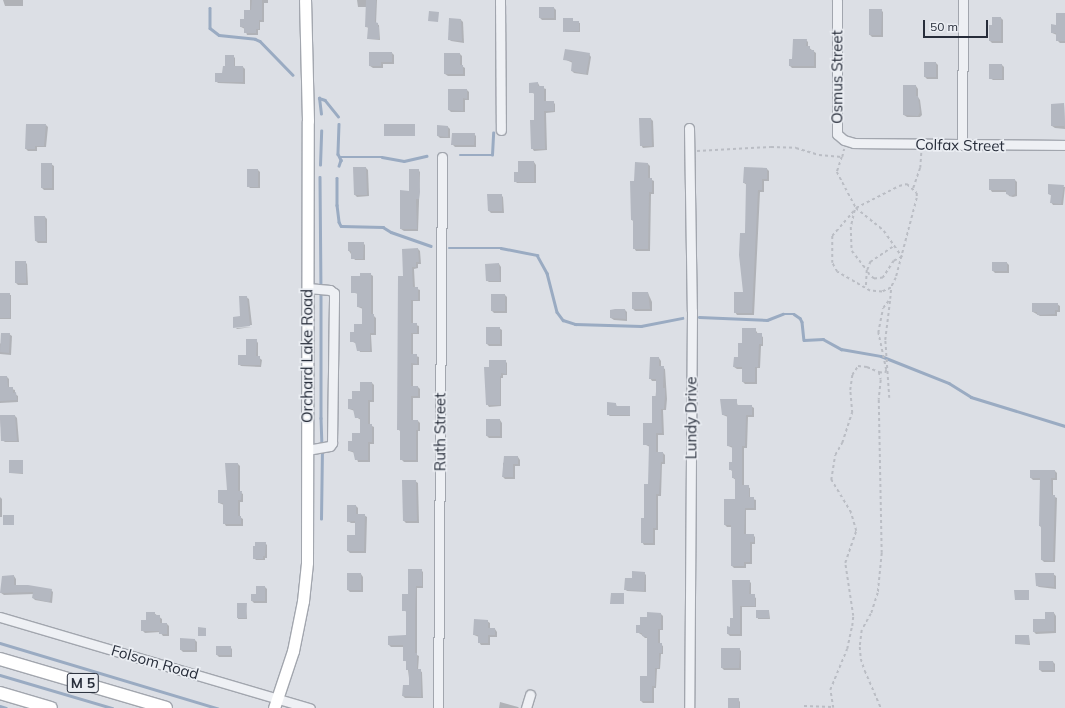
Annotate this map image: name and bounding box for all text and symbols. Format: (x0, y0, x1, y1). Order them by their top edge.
scale bar (925, 12, 990, 38)
text: 50 m (930, 19, 958, 34)
street label: Osmus Street (828, 30, 846, 124)
street label: Colfax Street (915, 135, 1005, 155)
street label: Orchard Lake Road (298, 289, 316, 423)
street label: Lundy Drive (682, 377, 700, 459)
street label: Ruth Street (431, 393, 449, 471)
street label: Folsom Road (109, 641, 201, 683)
road number: M 5 (66, 671, 100, 695)

